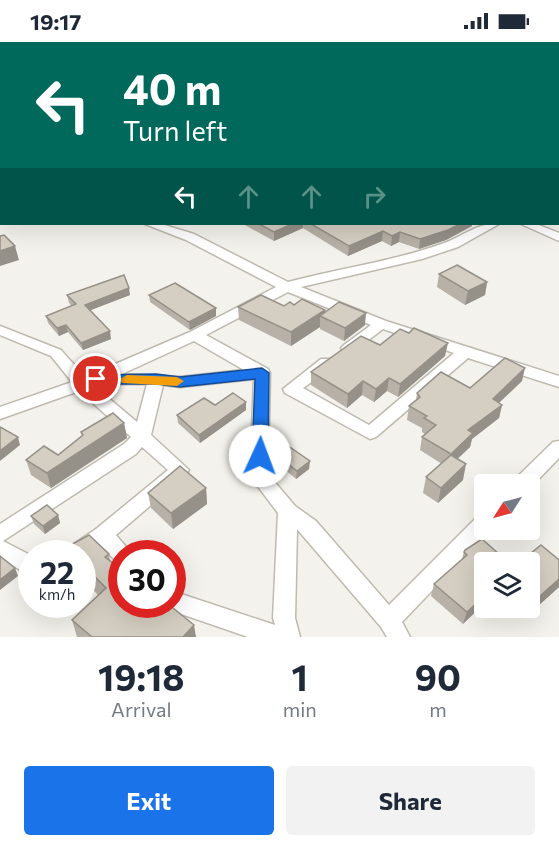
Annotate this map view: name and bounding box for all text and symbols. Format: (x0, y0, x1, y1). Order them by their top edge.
text: 19:17 (30, 8, 81, 35)
text: 40 m (123, 62, 221, 114)
icon: left (24, 66, 102, 144)
text: Turn left (123, 114, 227, 147)
icon: left (169, 180, 202, 213)
icon: ahead (232, 180, 265, 213)
icon: ahead (295, 180, 328, 213)
icon: right (358, 180, 391, 213)
pin (70, 353, 121, 404)
icon: arrive (79, 362, 112, 395)
position arrow (228, 424, 292, 488)
north arrow (474, 474, 540, 540)
map controls (474, 474, 540, 618)
speed limit sign: 30 (108, 540, 186, 618)
button: layers (474, 552, 540, 618)
text: 22 (40, 553, 74, 590)
text: km/h (39, 585, 75, 603)
text: 19:18 (98, 654, 185, 698)
text: 1 (292, 654, 308, 698)
text: 90 (415, 654, 461, 698)
text: Arrival (111, 697, 172, 721)
text: min (283, 697, 317, 721)
text: m (429, 697, 447, 721)
button: Exit (24, 766, 274, 835)
button: Share (286, 766, 535, 835)

